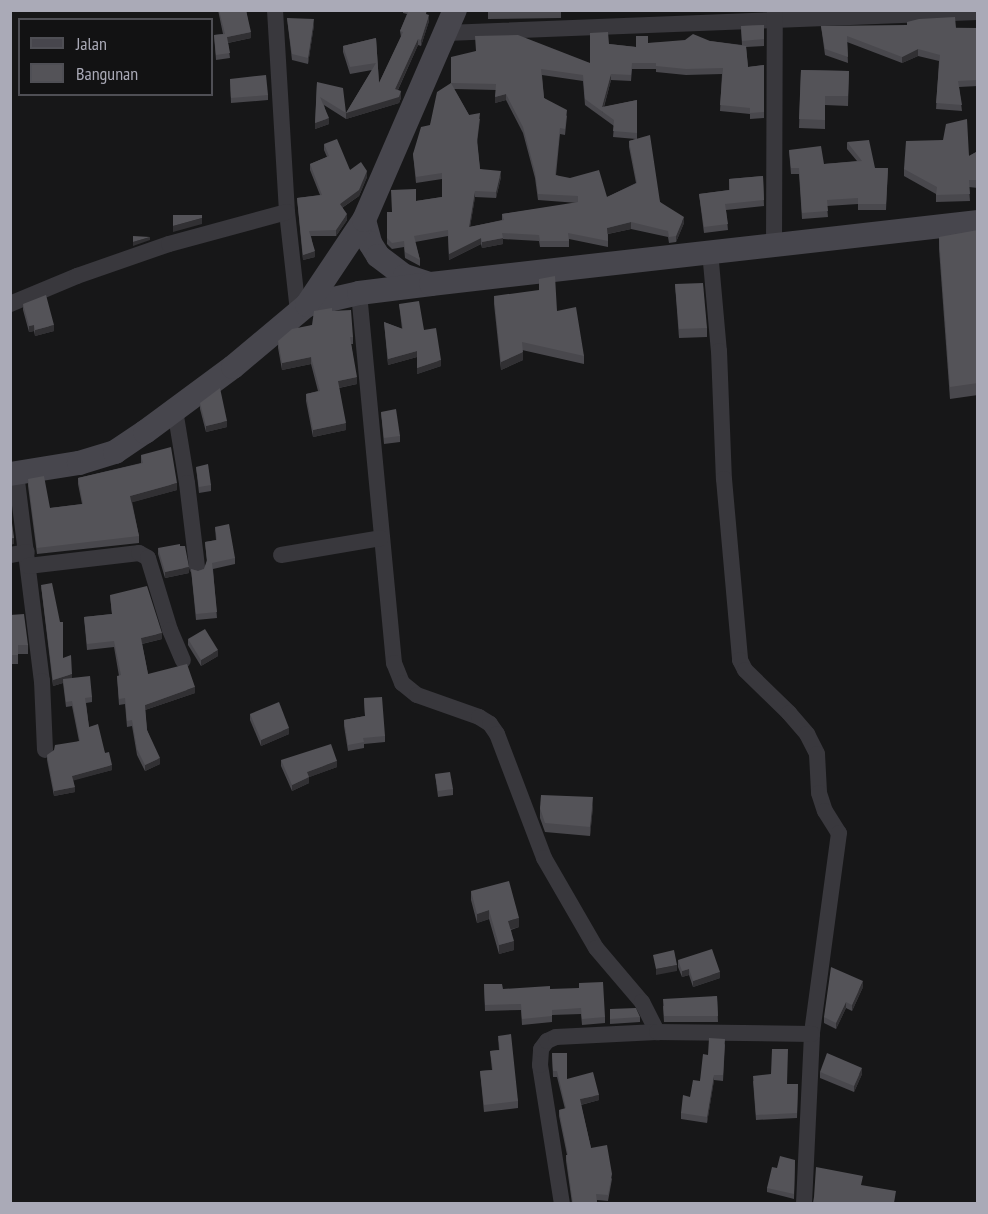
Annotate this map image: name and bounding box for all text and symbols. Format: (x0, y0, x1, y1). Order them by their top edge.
legend (18, 18, 213, 96)
text: Jalan (76, 32, 107, 55)
text: Bangunan (76, 62, 138, 85)

